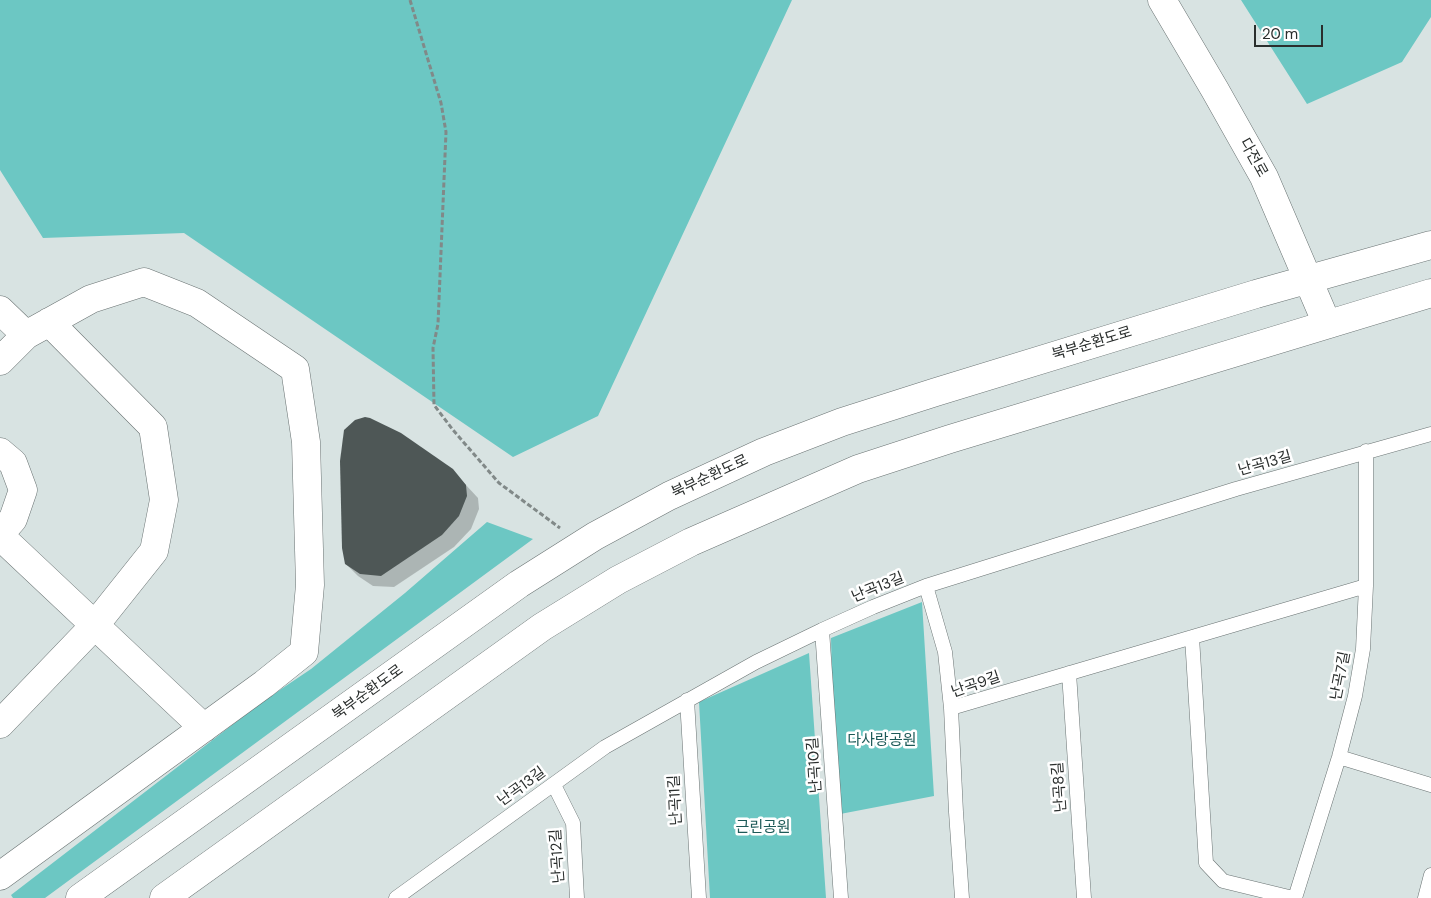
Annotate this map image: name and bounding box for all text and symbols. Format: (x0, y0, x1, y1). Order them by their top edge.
scale bar (1256, 15, 1325, 47)
text: 20 m (1262, 24, 1298, 44)
street label: 다전로 (1235, 136, 1271, 180)
street label: 북부순환도로 (1050, 323, 1134, 365)
street label: 난곡13길 (1236, 448, 1294, 480)
street label: 북부순환도로 (669, 451, 751, 503)
street label: 난곡13길 (849, 569, 907, 607)
street label: 난곡7길 (1327, 650, 1355, 702)
street label: 북부순환도로 (329, 661, 407, 725)
street label: 난곡9길 (949, 668, 1003, 702)
park label: 다사랑공원 (848, 732, 916, 750)
street label: 난곡10길 (804, 736, 826, 794)
street label: 난곡8길 (1049, 761, 1071, 813)
street label: 난곡13길 (494, 764, 550, 810)
street label: 난곡11길 (666, 774, 686, 826)
park label: 근린공원 (735, 819, 791, 837)
street label: 난곡12길 (547, 828, 569, 884)

